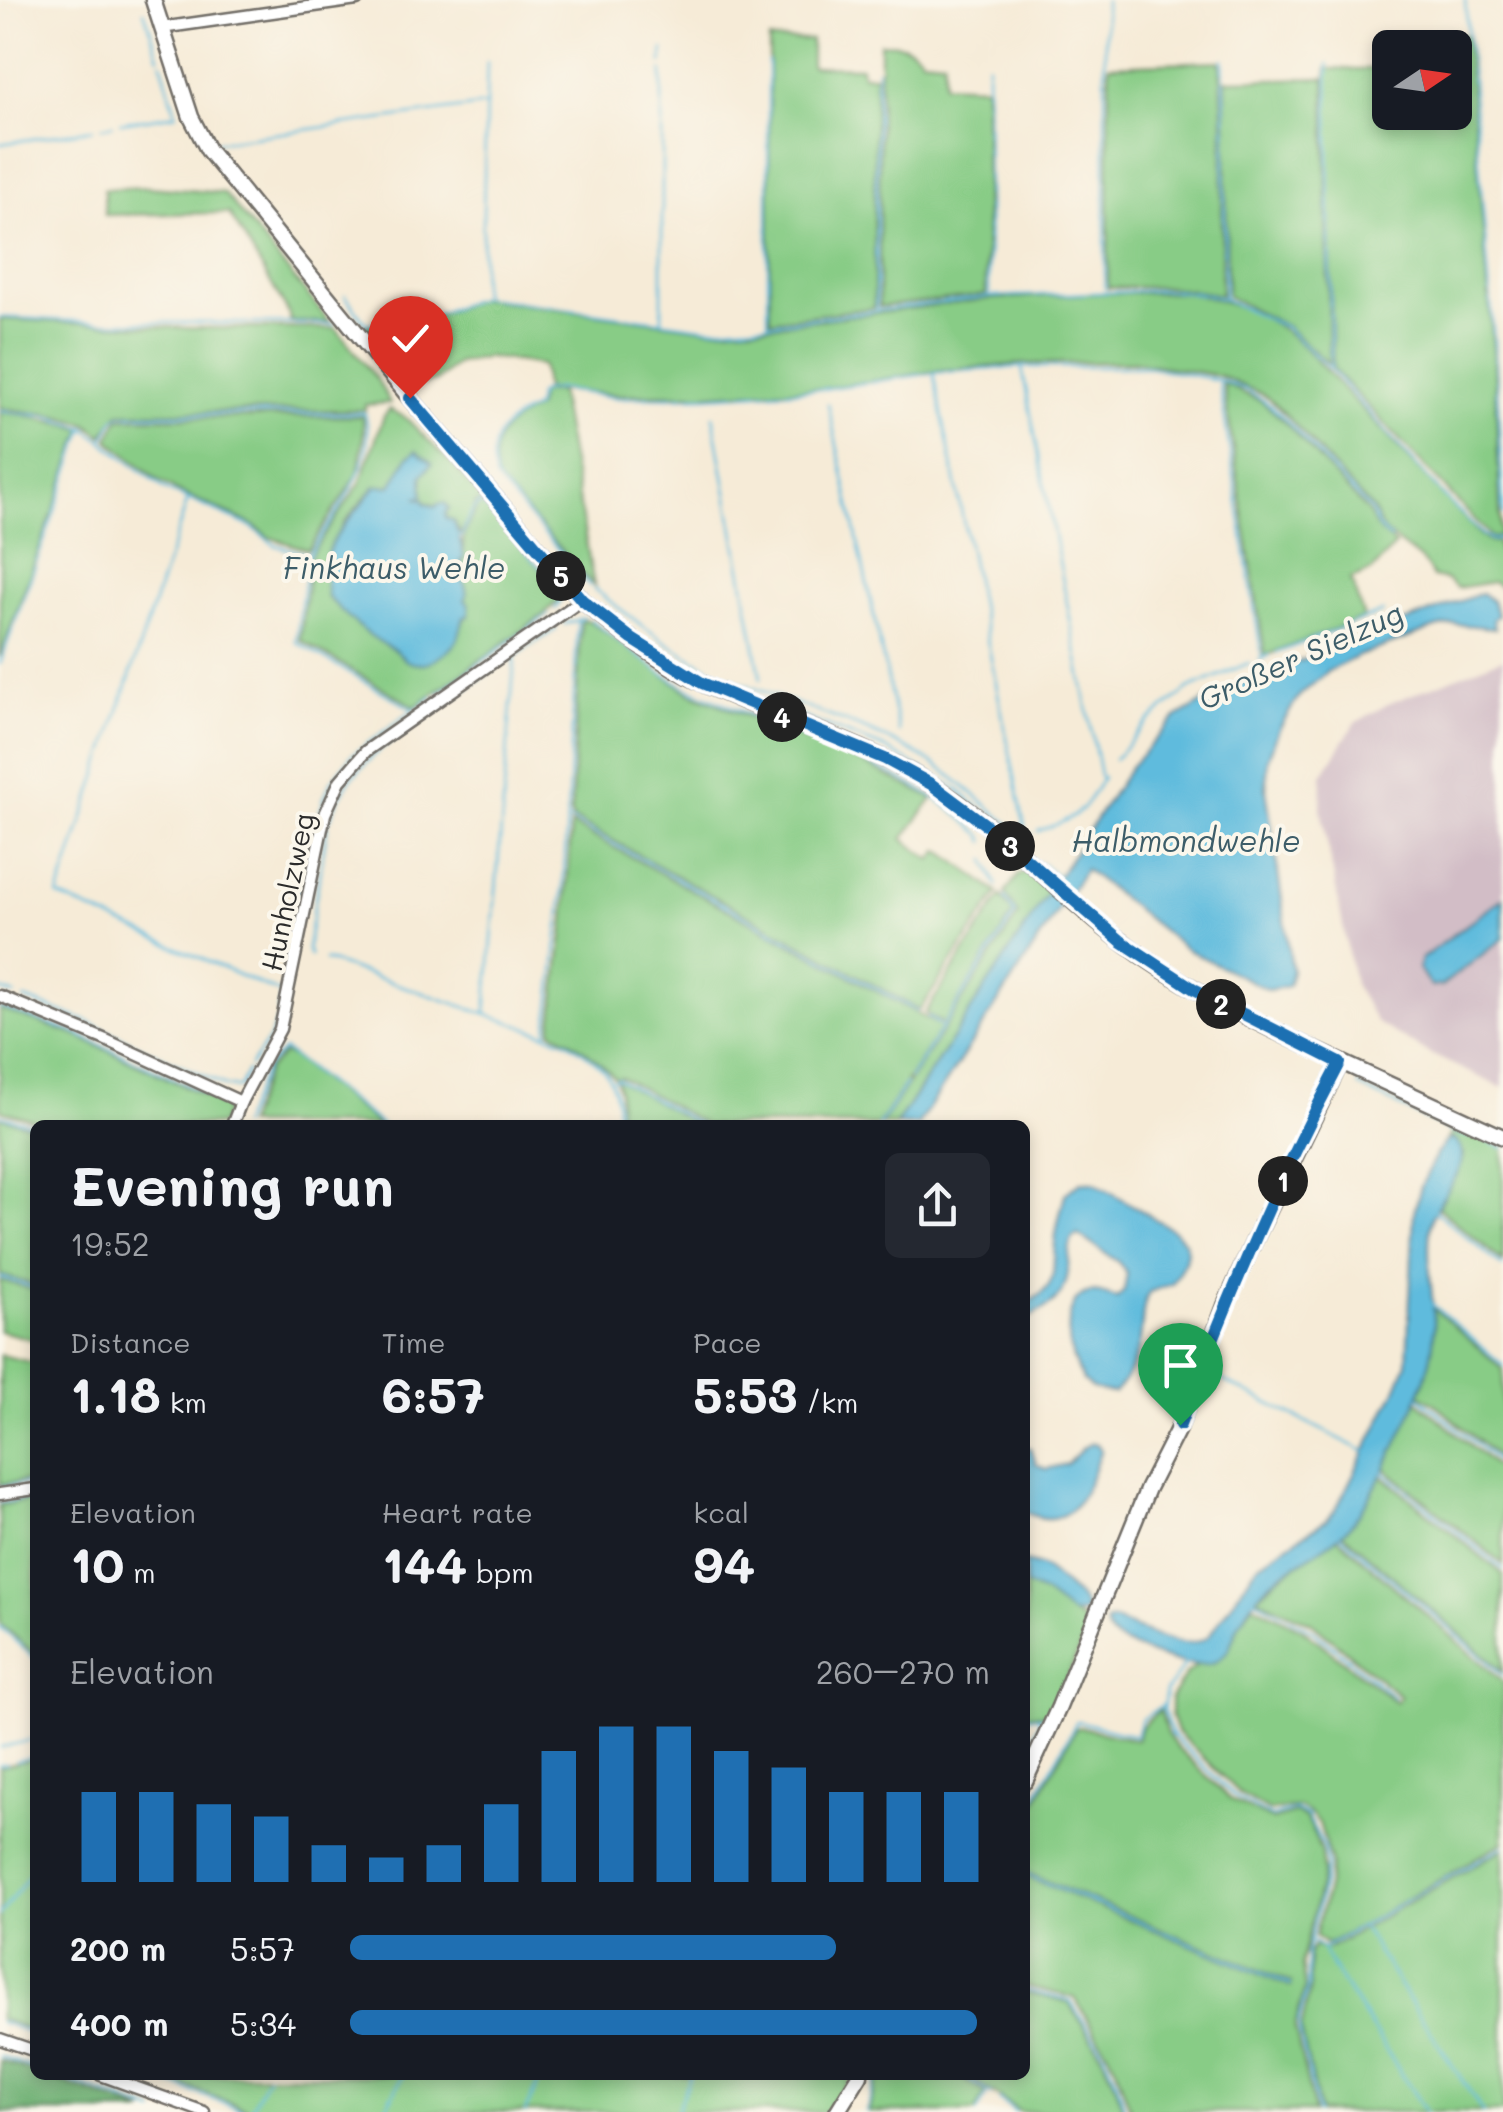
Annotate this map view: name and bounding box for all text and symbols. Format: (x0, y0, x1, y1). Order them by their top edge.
north arrow (1372, 30, 1472, 130)
map controls (1372, 30, 1472, 130)
pin (368, 296, 453, 399)
icon: check (383, 311, 438, 366)
water label: Finkhaus Wehle (283, 547, 505, 587)
pin: 5 (536, 551, 586, 601)
text: 5 (553, 558, 569, 594)
water label: Großer Sielzug (1191, 592, 1409, 718)
pin: 4 (757, 692, 807, 742)
text: 4 (773, 699, 791, 735)
street label: Hunholzweg (253, 809, 321, 975)
water label: Halbmondwehle (1072, 820, 1300, 860)
pin: 3 (985, 821, 1035, 871)
text: 3 (1002, 828, 1018, 864)
pin: 2 (1196, 979, 1246, 1029)
text: 2 (1213, 986, 1229, 1022)
text: Evening run (70, 1148, 394, 1220)
button: share (885, 1153, 990, 1258)
pin: 1 (1258, 1156, 1308, 1206)
text: 1 (1277, 1163, 1289, 1199)
text: 19:52 (70, 1222, 150, 1264)
pin (1138, 1323, 1223, 1426)
text: Distance (70, 1324, 191, 1360)
text: Time (382, 1324, 445, 1360)
text: Pace (693, 1324, 762, 1360)
icon: arrive (1153, 1338, 1208, 1393)
text: 1.18 (70, 1360, 161, 1426)
text: 6:57 (382, 1360, 485, 1426)
text: 5:53 (693, 1360, 798, 1426)
text: km (161, 1384, 207, 1420)
text: /km (798, 1384, 858, 1420)
text: Elevation (70, 1494, 196, 1530)
text: Heart rate (382, 1494, 533, 1530)
text: kcal (693, 1494, 749, 1530)
text: 10 (70, 1530, 124, 1596)
text: 144 (382, 1530, 467, 1596)
text: 94 (693, 1530, 755, 1596)
text: m (124, 1554, 156, 1590)
text: bpm (467, 1554, 534, 1590)
text: Elevation (70, 1650, 214, 1692)
text: 260–270 m (816, 1650, 990, 1692)
text: 200 m (70, 1927, 166, 1969)
text: 5:57 (230, 1927, 295, 1969)
text: 400 m (70, 2002, 168, 2044)
text: 5:34 (230, 2002, 296, 2044)

